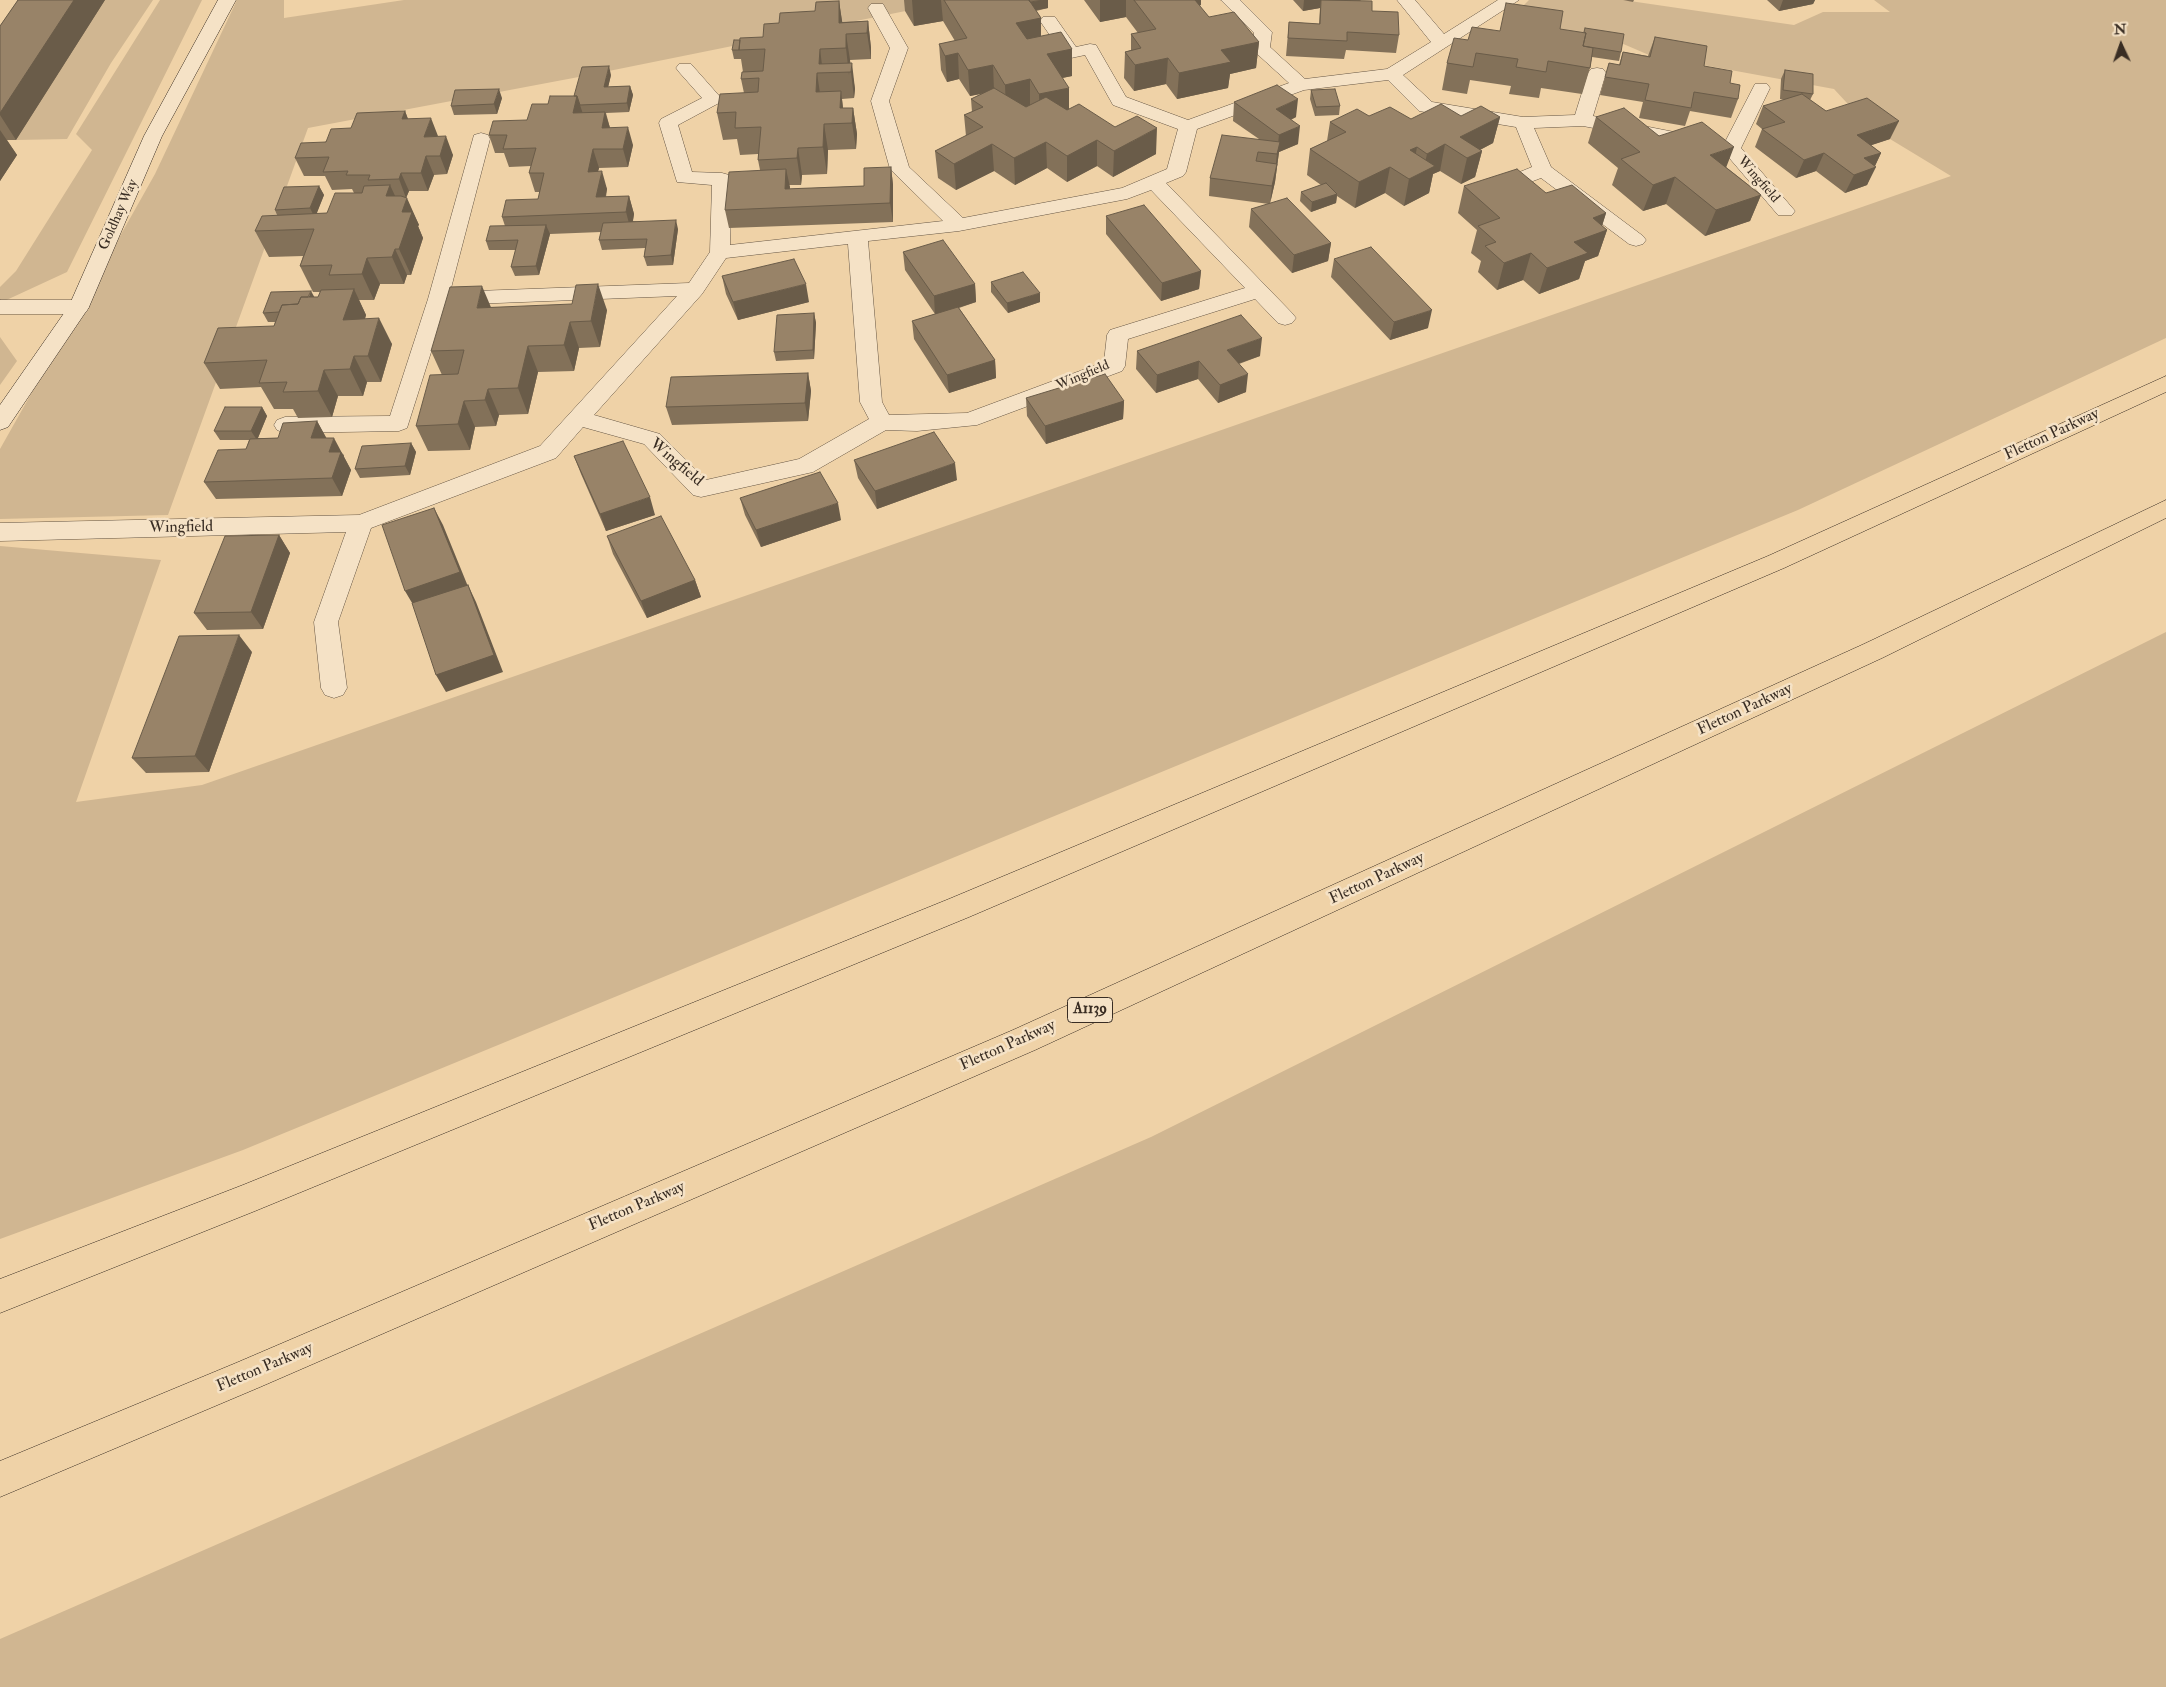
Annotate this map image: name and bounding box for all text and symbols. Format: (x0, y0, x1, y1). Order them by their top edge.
north arrow (2096, 20, 2146, 70)
text: N (2113, 21, 2127, 38)
street label: Wingfield (1733, 153, 1783, 207)
street label: Goldhay Way (96, 177, 142, 253)
street label: Wingfield (1054, 357, 1112, 395)
street label: Fletton Parkway (2001, 405, 2103, 465)
street label: Wingfield (645, 435, 707, 491)
street label: Wingfield (149, 518, 213, 538)
street label: Fletton Parkway (1694, 680, 1796, 740)
street label: Fletton Parkway (1326, 849, 1428, 909)
road number: A1139 (1068, 998, 1112, 1022)
street label: Fletton Parkway (957, 1016, 1059, 1076)
street label: Fletton Parkway (586, 1178, 688, 1236)
street label: Fletton Parkway (214, 1339, 316, 1397)

